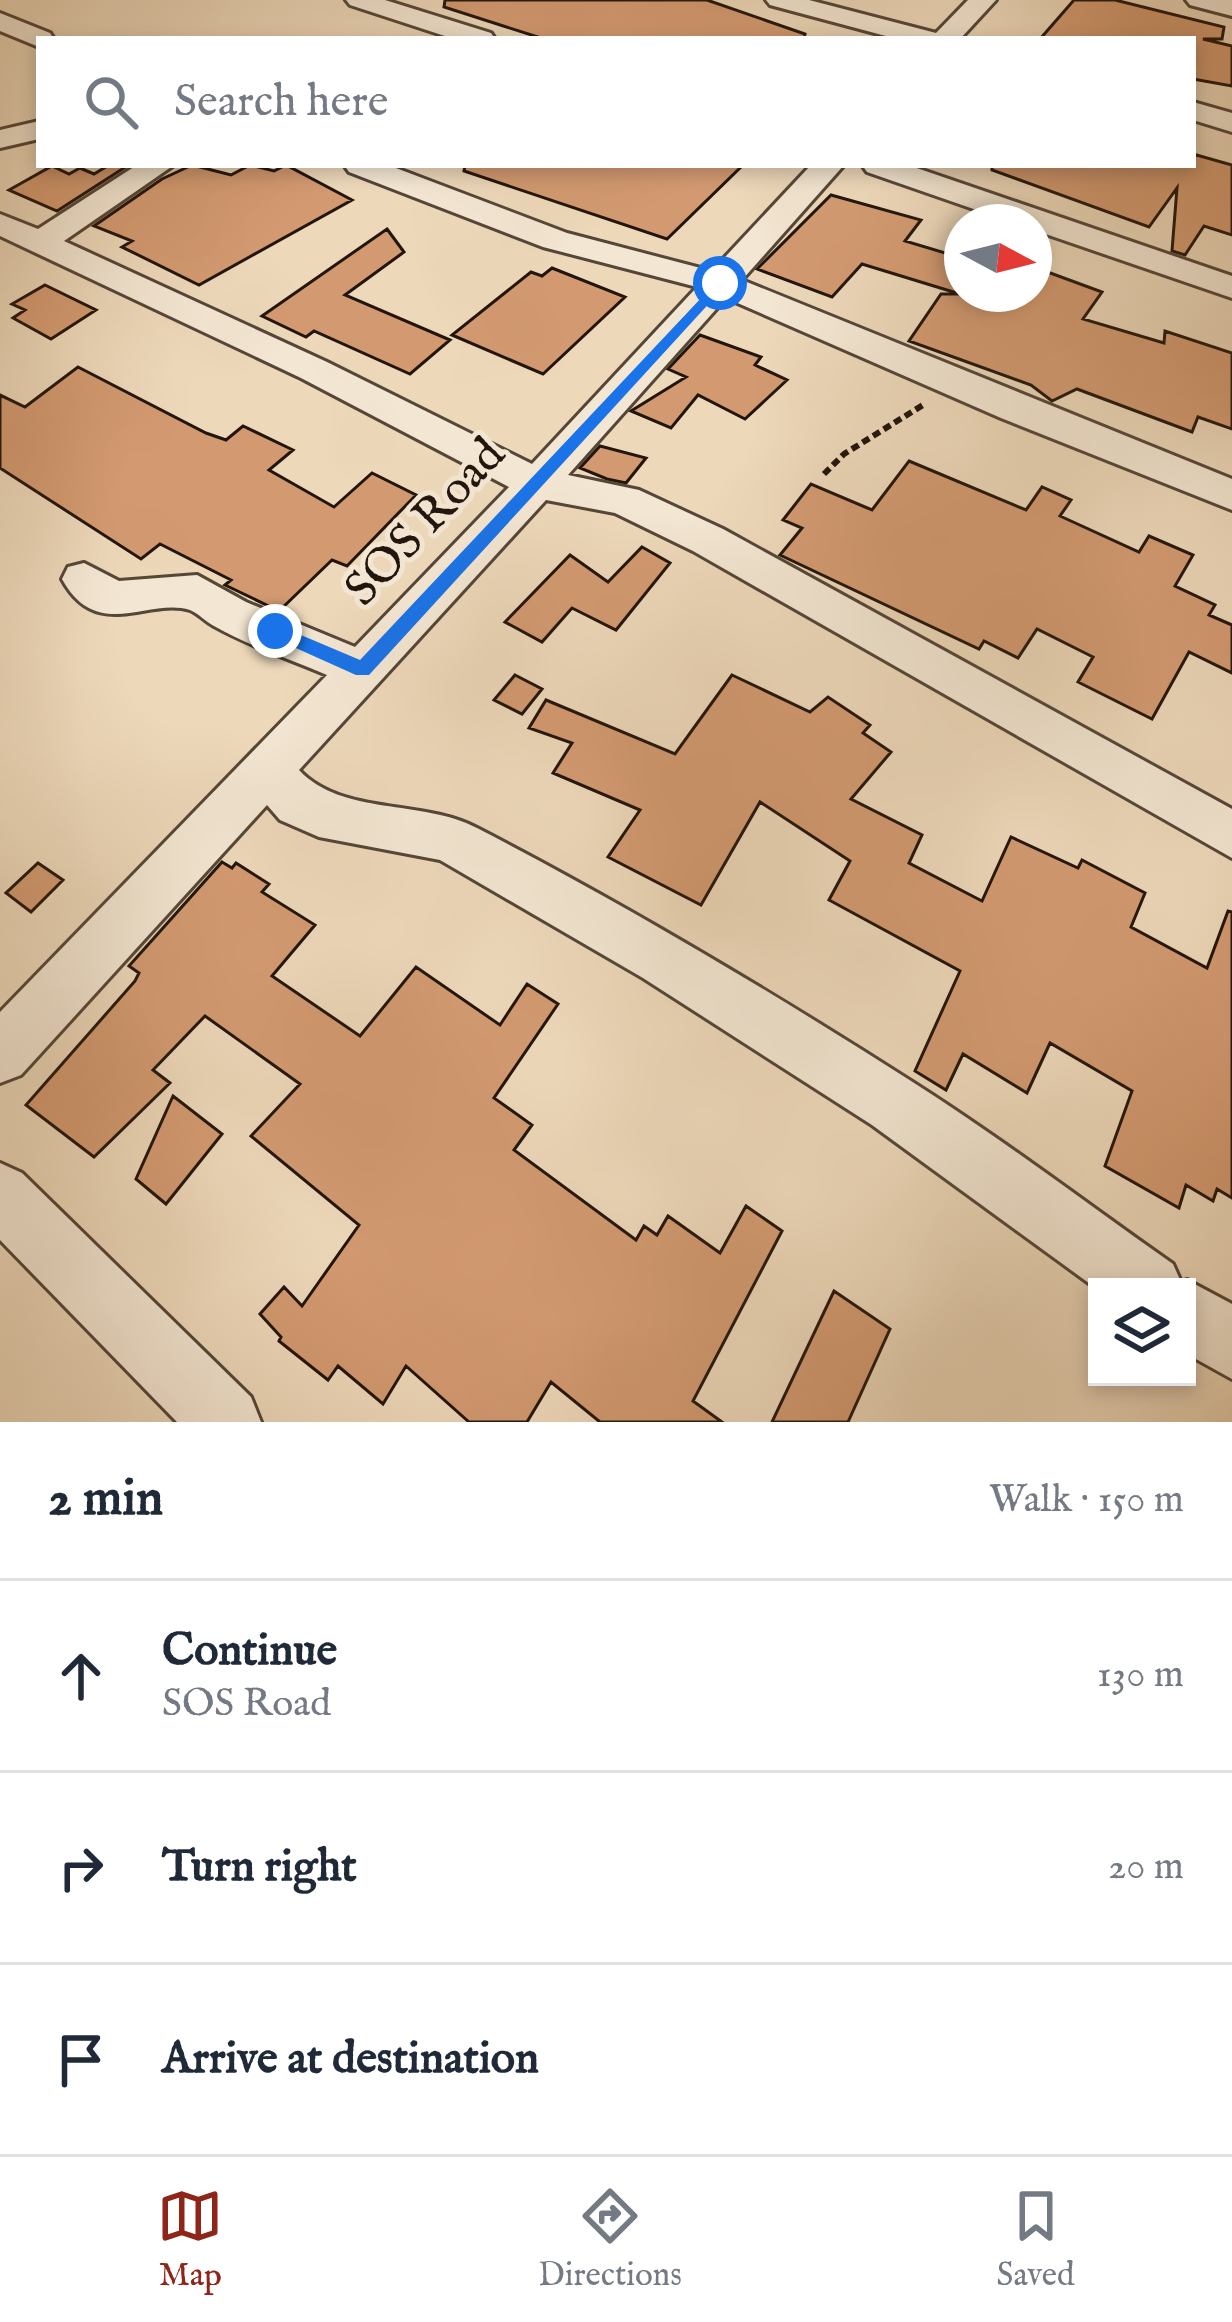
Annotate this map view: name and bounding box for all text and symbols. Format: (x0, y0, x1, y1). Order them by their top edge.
search box (36, 36, 1196, 168)
icon: search (78, 69, 144, 135)
text: Search here (174, 74, 388, 131)
north arrow (944, 204, 1052, 312)
route start (693, 256, 747, 310)
street label: SOS Road (333, 426, 519, 620)
route end (248, 604, 302, 658)
map controls (1088, 1278, 1196, 1386)
button: layers (1088, 1278, 1196, 1386)
text: 2 min (48, 1468, 163, 1533)
text: Walk · 150 m (989, 1476, 1184, 1525)
text: Continue (162, 1623, 337, 1680)
icon: ahead (48, 1643, 114, 1709)
text: 130 m (1097, 1651, 1184, 1700)
text: SOS Road (162, 1680, 331, 1729)
icon: right (48, 1835, 114, 1901)
text: Turn right (162, 1839, 357, 1896)
text: 20 m (1108, 1843, 1184, 1892)
icon: arrive (48, 2027, 114, 2093)
text: Arrive at destination (162, 2031, 539, 2088)
tab: Map (157, 2183, 223, 2297)
tab: Directions (538, 2183, 682, 2297)
tab: Saved (997, 2183, 1075, 2297)

